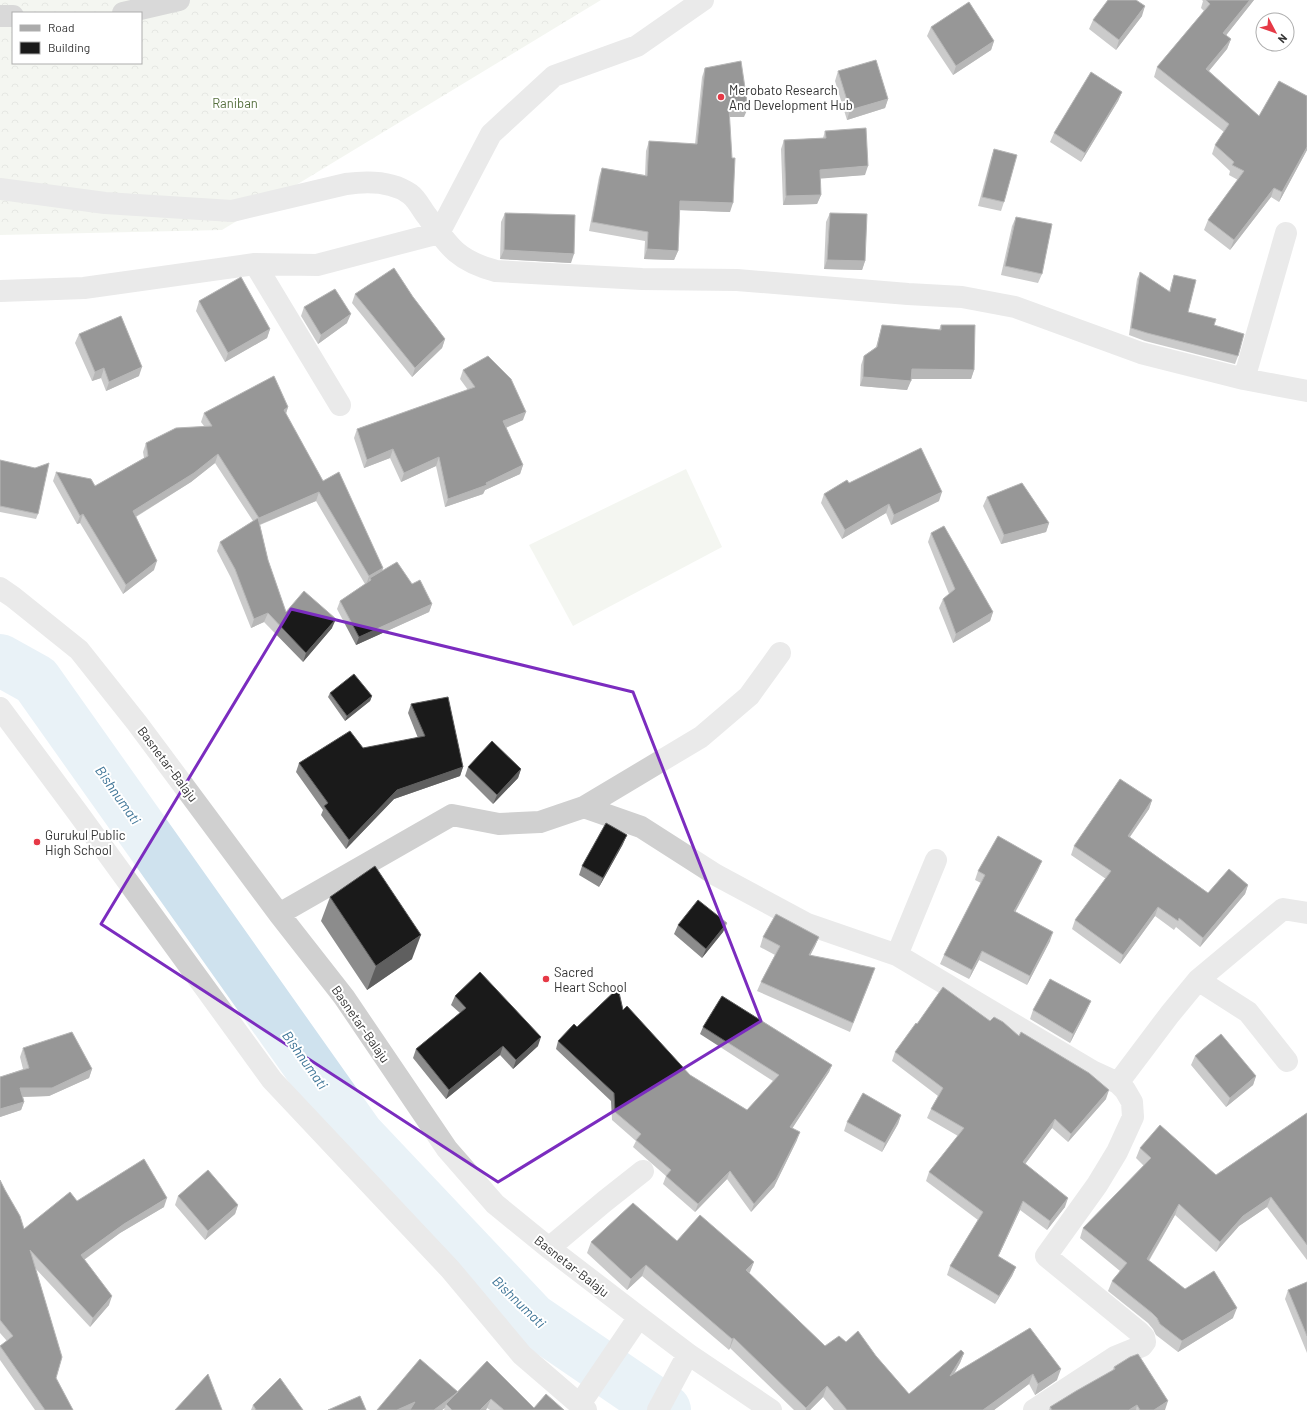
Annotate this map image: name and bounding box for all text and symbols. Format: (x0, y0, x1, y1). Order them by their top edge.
legend (12, 12, 142, 64)
north arrow (1255, 12, 1295, 52)
text: Road (48, 20, 75, 34)
text: N (1276, 32, 1290, 46)
text: Building (48, 40, 90, 54)
place label: Merobato Research And Development Hub (729, 82, 853, 113)
marker: Merobato Research And Development Hub (716, 92, 726, 102)
park label: Raniban (212, 95, 258, 111)
street label: Basnetar-Balaju (134, 723, 202, 805)
water label: Bishnumati (92, 762, 145, 828)
place label: Gurukul Public High School (45, 827, 126, 858)
marker: Gurukul Public High School (32, 837, 42, 847)
place label: Sacred Heart School (554, 964, 627, 995)
marker: Sacred Heart School (541, 974, 551, 984)
street label: Basnetar-Balaju (329, 982, 393, 1066)
water label: Bishnumati (279, 1027, 332, 1093)
street label: Basnetar-Balaju (531, 1232, 613, 1300)
water label: Bishnumati (489, 1272, 550, 1332)

